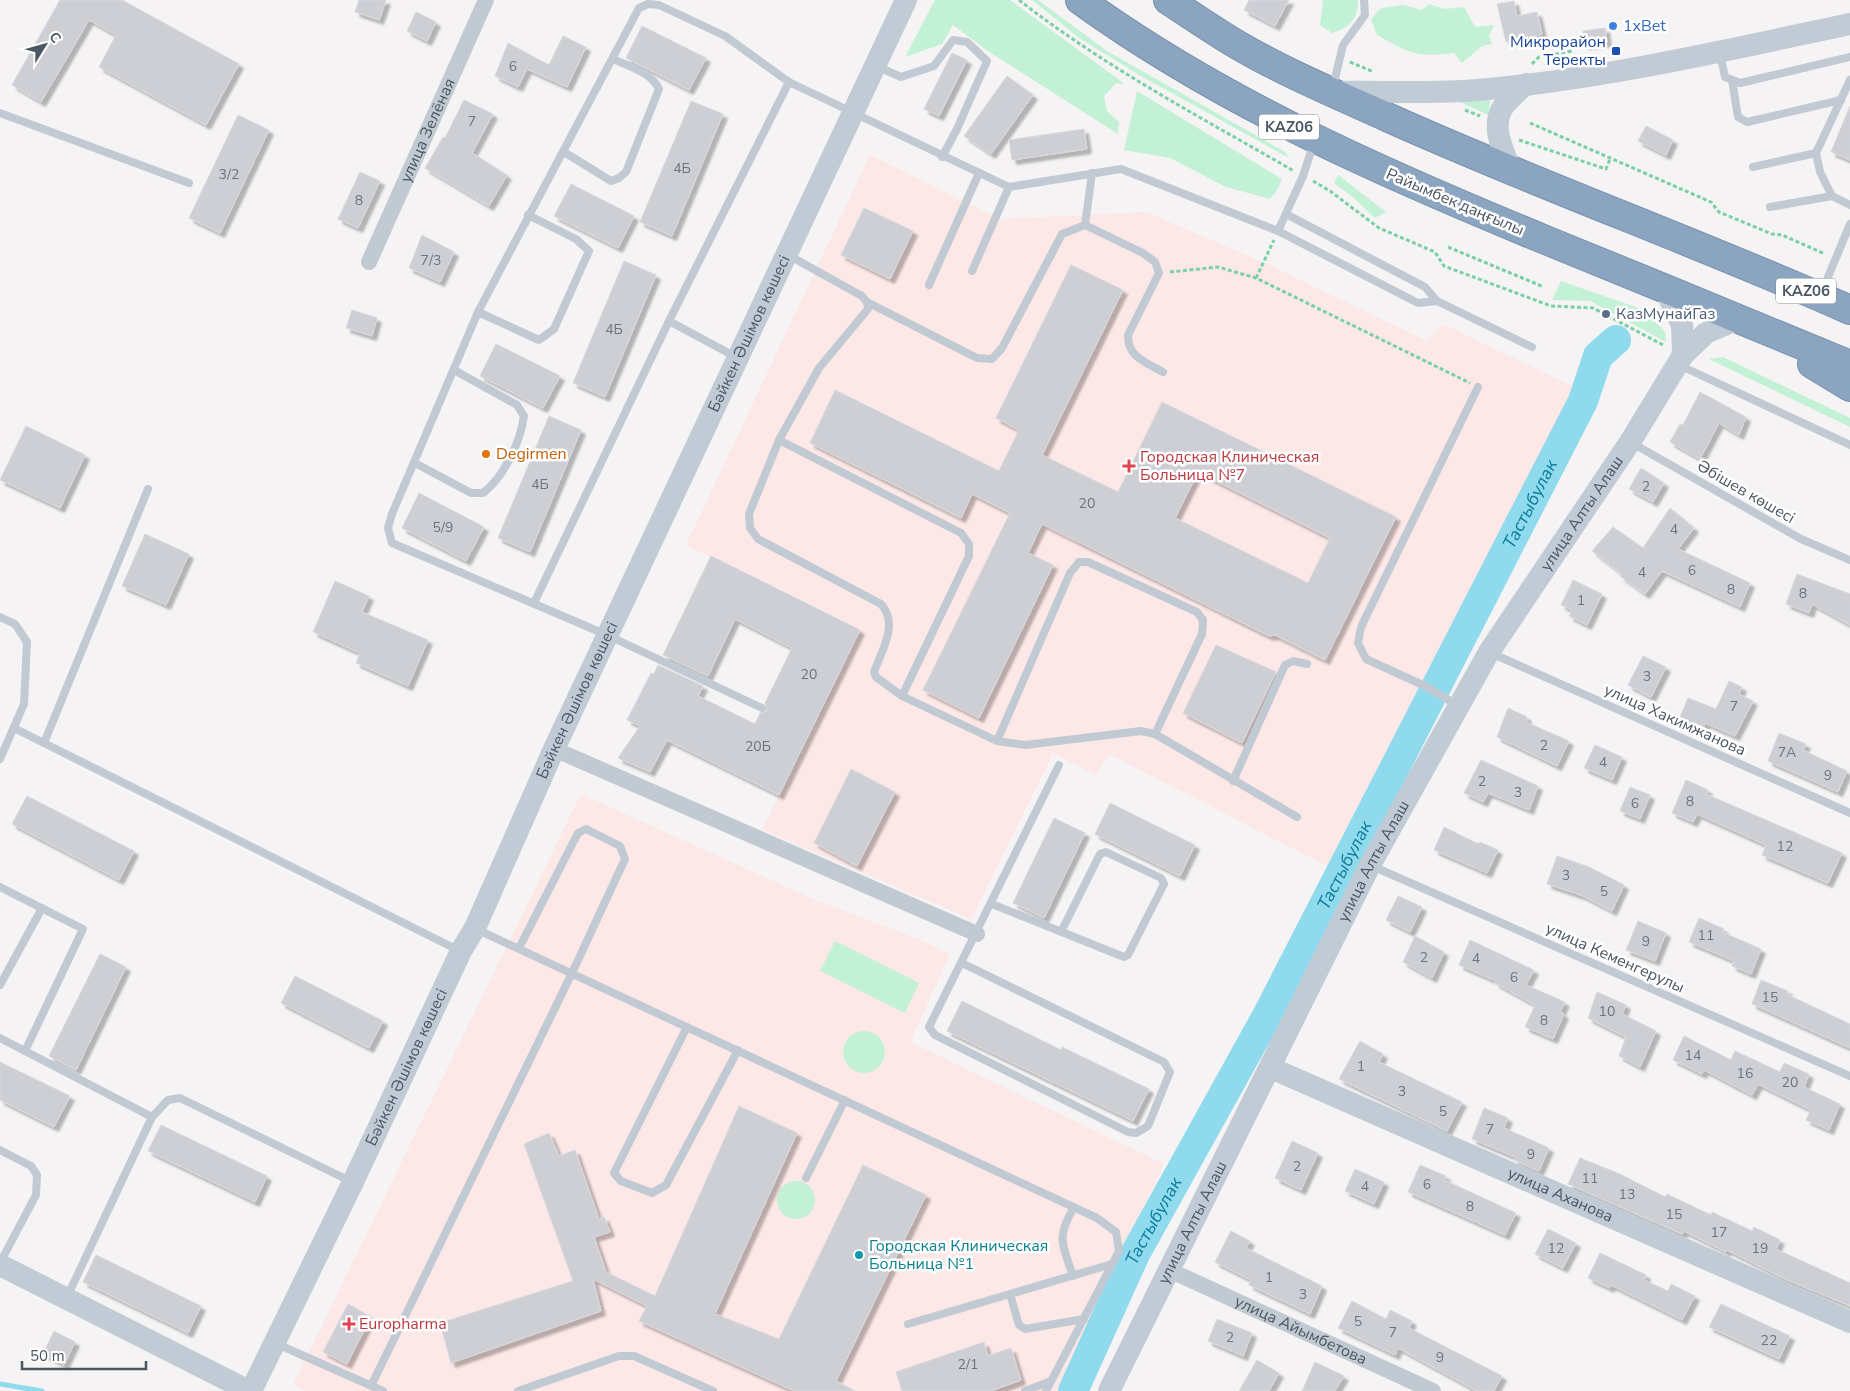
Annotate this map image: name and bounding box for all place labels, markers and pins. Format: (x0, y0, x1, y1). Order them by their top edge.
place label: 1xBet (1623, 15, 1666, 37)
marker: 1xBet (1607, 20, 1619, 32)
place label: Микрорайон Теректы (1510, 31, 1606, 71)
marker: Микрорайон Теректы (1610, 45, 1622, 57)
place label: КазМунайГаз (1616, 303, 1715, 325)
marker: КазМунайГаз (1600, 308, 1612, 320)
place label: Degirmen (496, 443, 567, 465)
place label: Городская Клиническая Больница №7 (1140, 446, 1319, 486)
marker: Degirmen (480, 448, 492, 460)
marker: Городская Клиническая Больница №7 (1122, 459, 1136, 473)
place label: Городская Клиническая Больница №1 (869, 1235, 1048, 1275)
marker: Городская Клиническая Больница №1 (853, 1249, 865, 1261)
place label: Europharma (359, 1313, 447, 1335)
marker: Europharma (343, 1318, 355, 1330)

